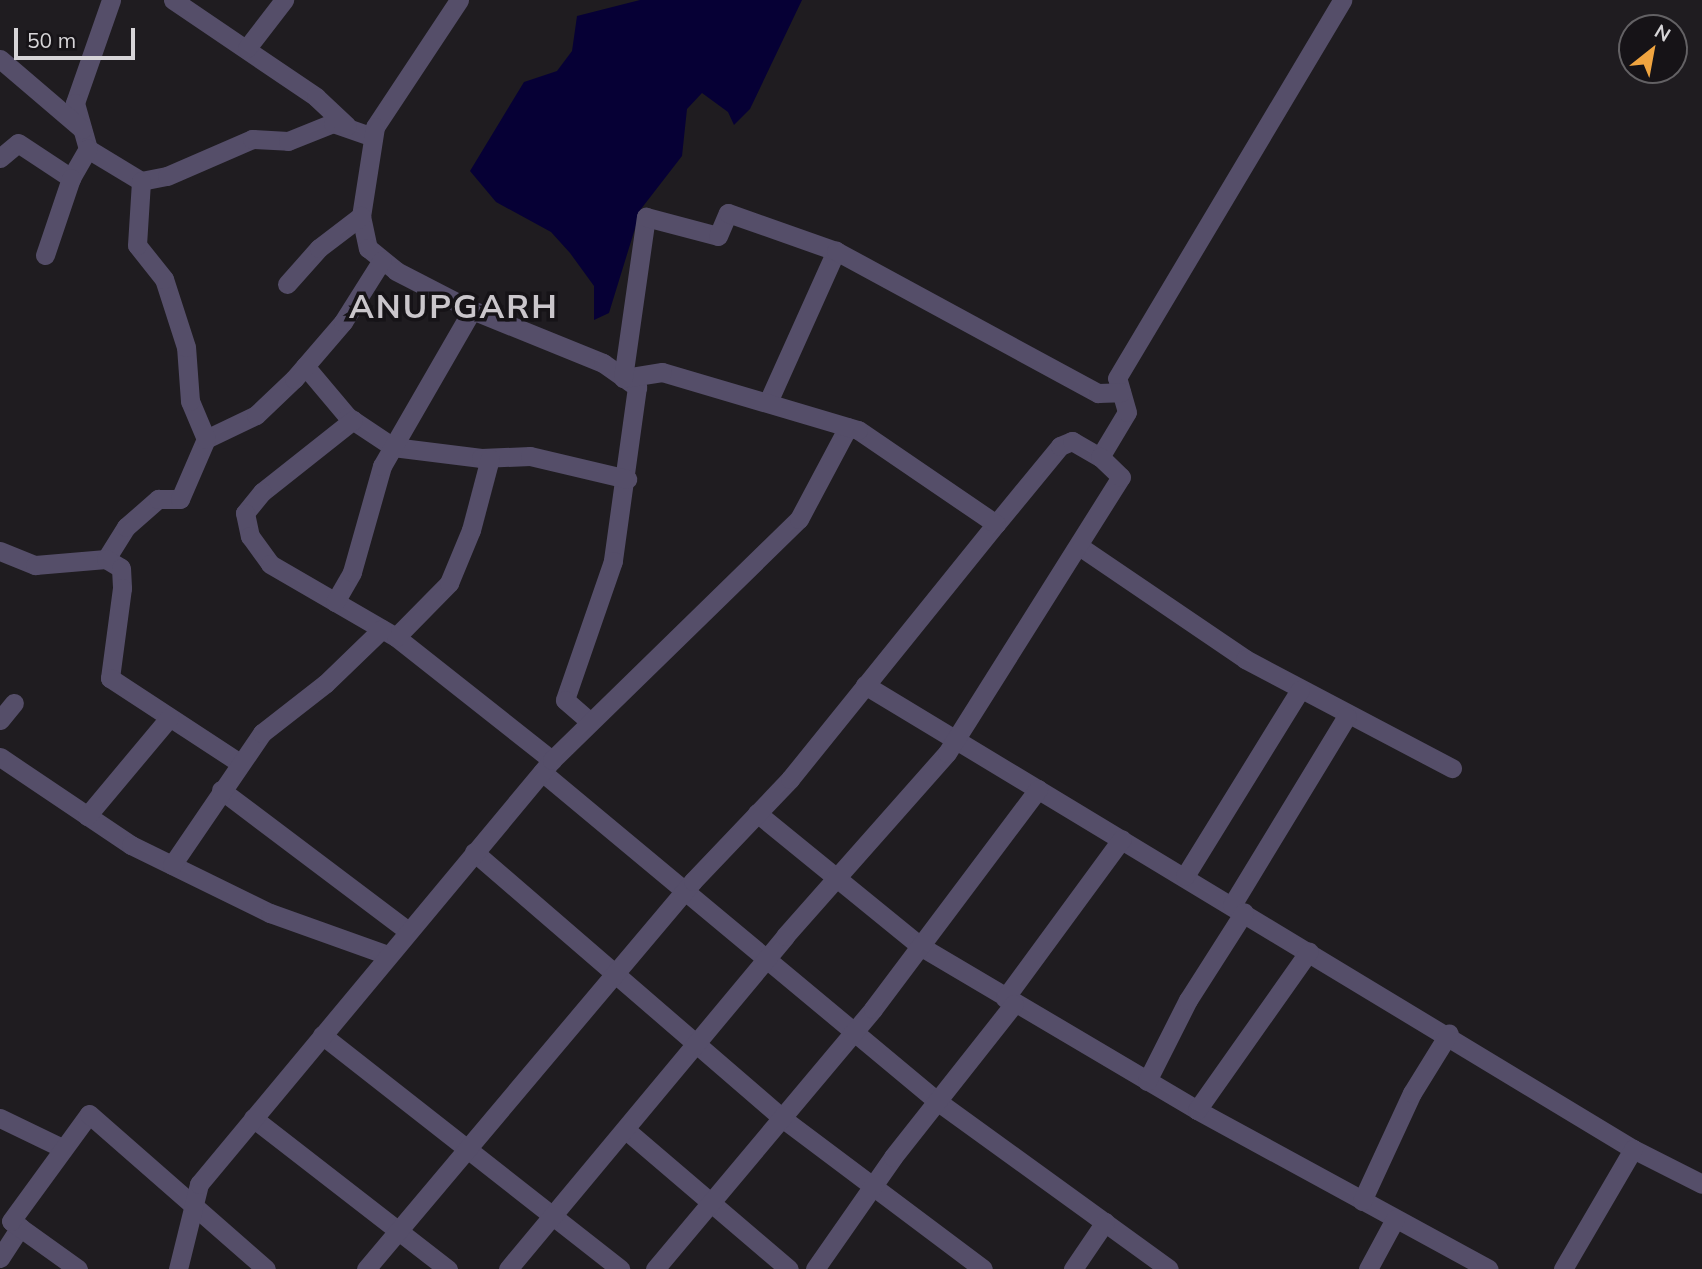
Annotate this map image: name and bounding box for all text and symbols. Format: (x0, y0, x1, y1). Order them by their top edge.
scale bar (18, 14, 138, 58)
north arrow (1618, 14, 1688, 84)
text: N (1650, 19, 1675, 47)
text: 50 m (27, 27, 76, 53)
district label: ANUPGARH (350, 286, 558, 326)

